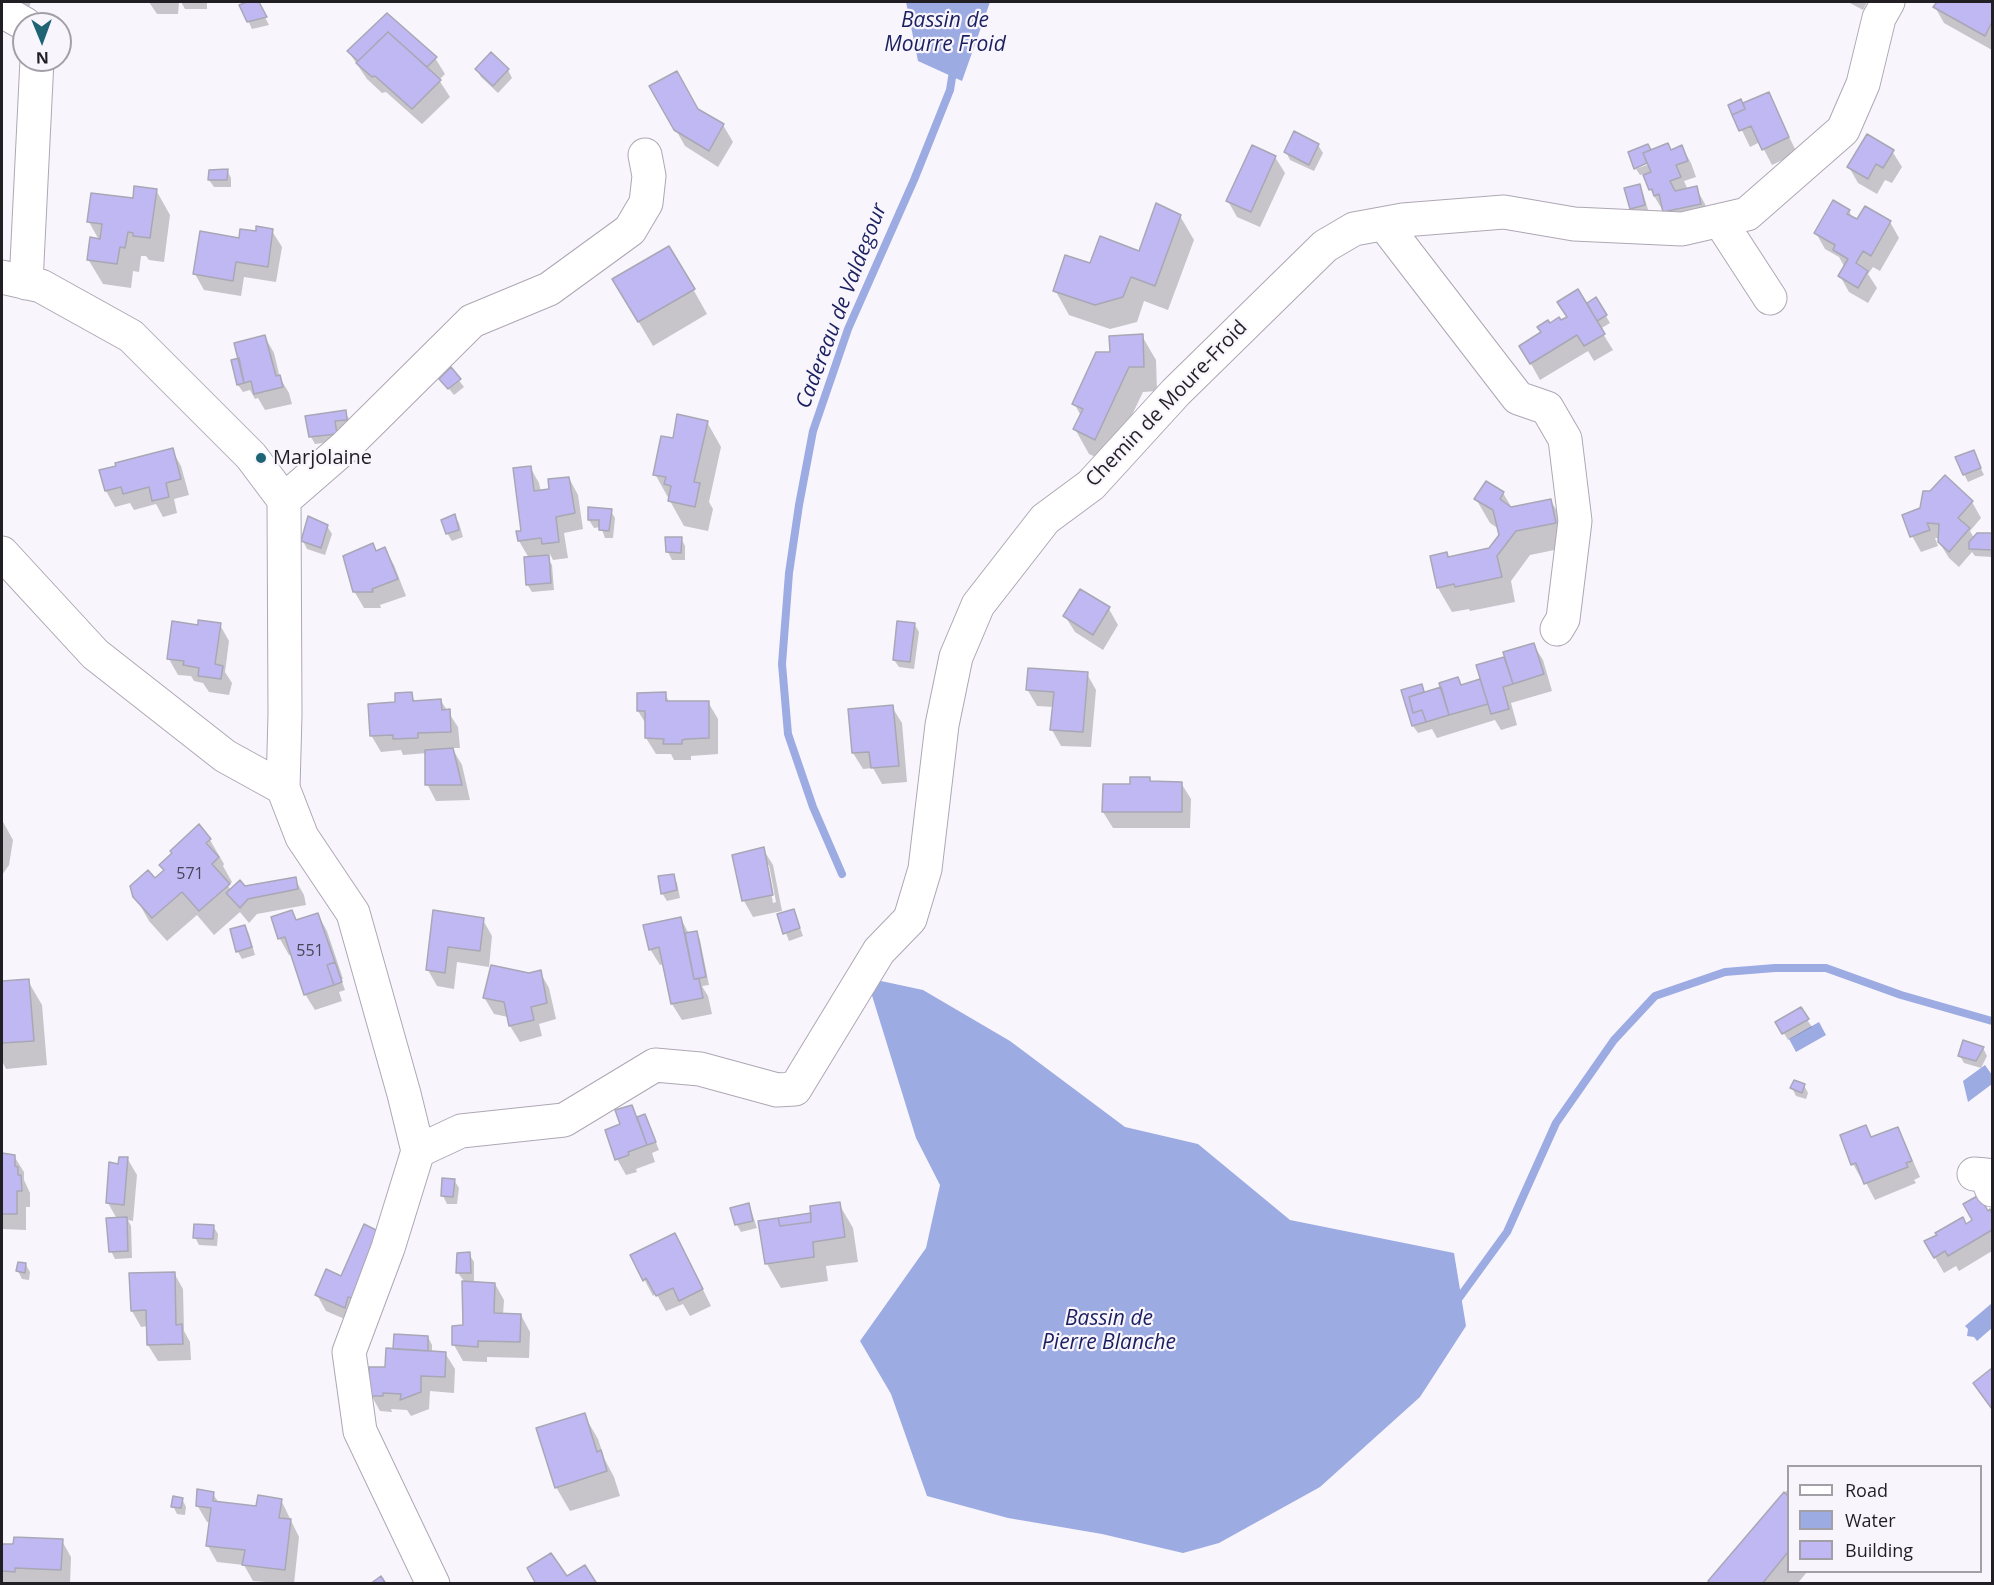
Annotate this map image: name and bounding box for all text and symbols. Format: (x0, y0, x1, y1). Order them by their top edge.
water label: Bassin de Mourre Froid (884, 8, 1006, 58)
north arrow (12, 12, 72, 72)
text: N (36, 47, 49, 69)
water label: Cadereau de Valdegour (791, 200, 893, 412)
street label: Chemin de Moure-Froid (1081, 316, 1253, 492)
place label: Marjolaine (273, 446, 372, 470)
marker: Marjolaine (254, 451, 268, 465)
house number: 571 (176, 864, 204, 884)
house number: 551 (296, 941, 324, 961)
water label: Bassin de Pierre Blanche (1042, 1306, 1176, 1356)
legend (1787, 1465, 1982, 1573)
text: Road (1845, 1478, 1888, 1502)
text: Water (1845, 1508, 1896, 1532)
text: Building (1845, 1538, 1913, 1562)

